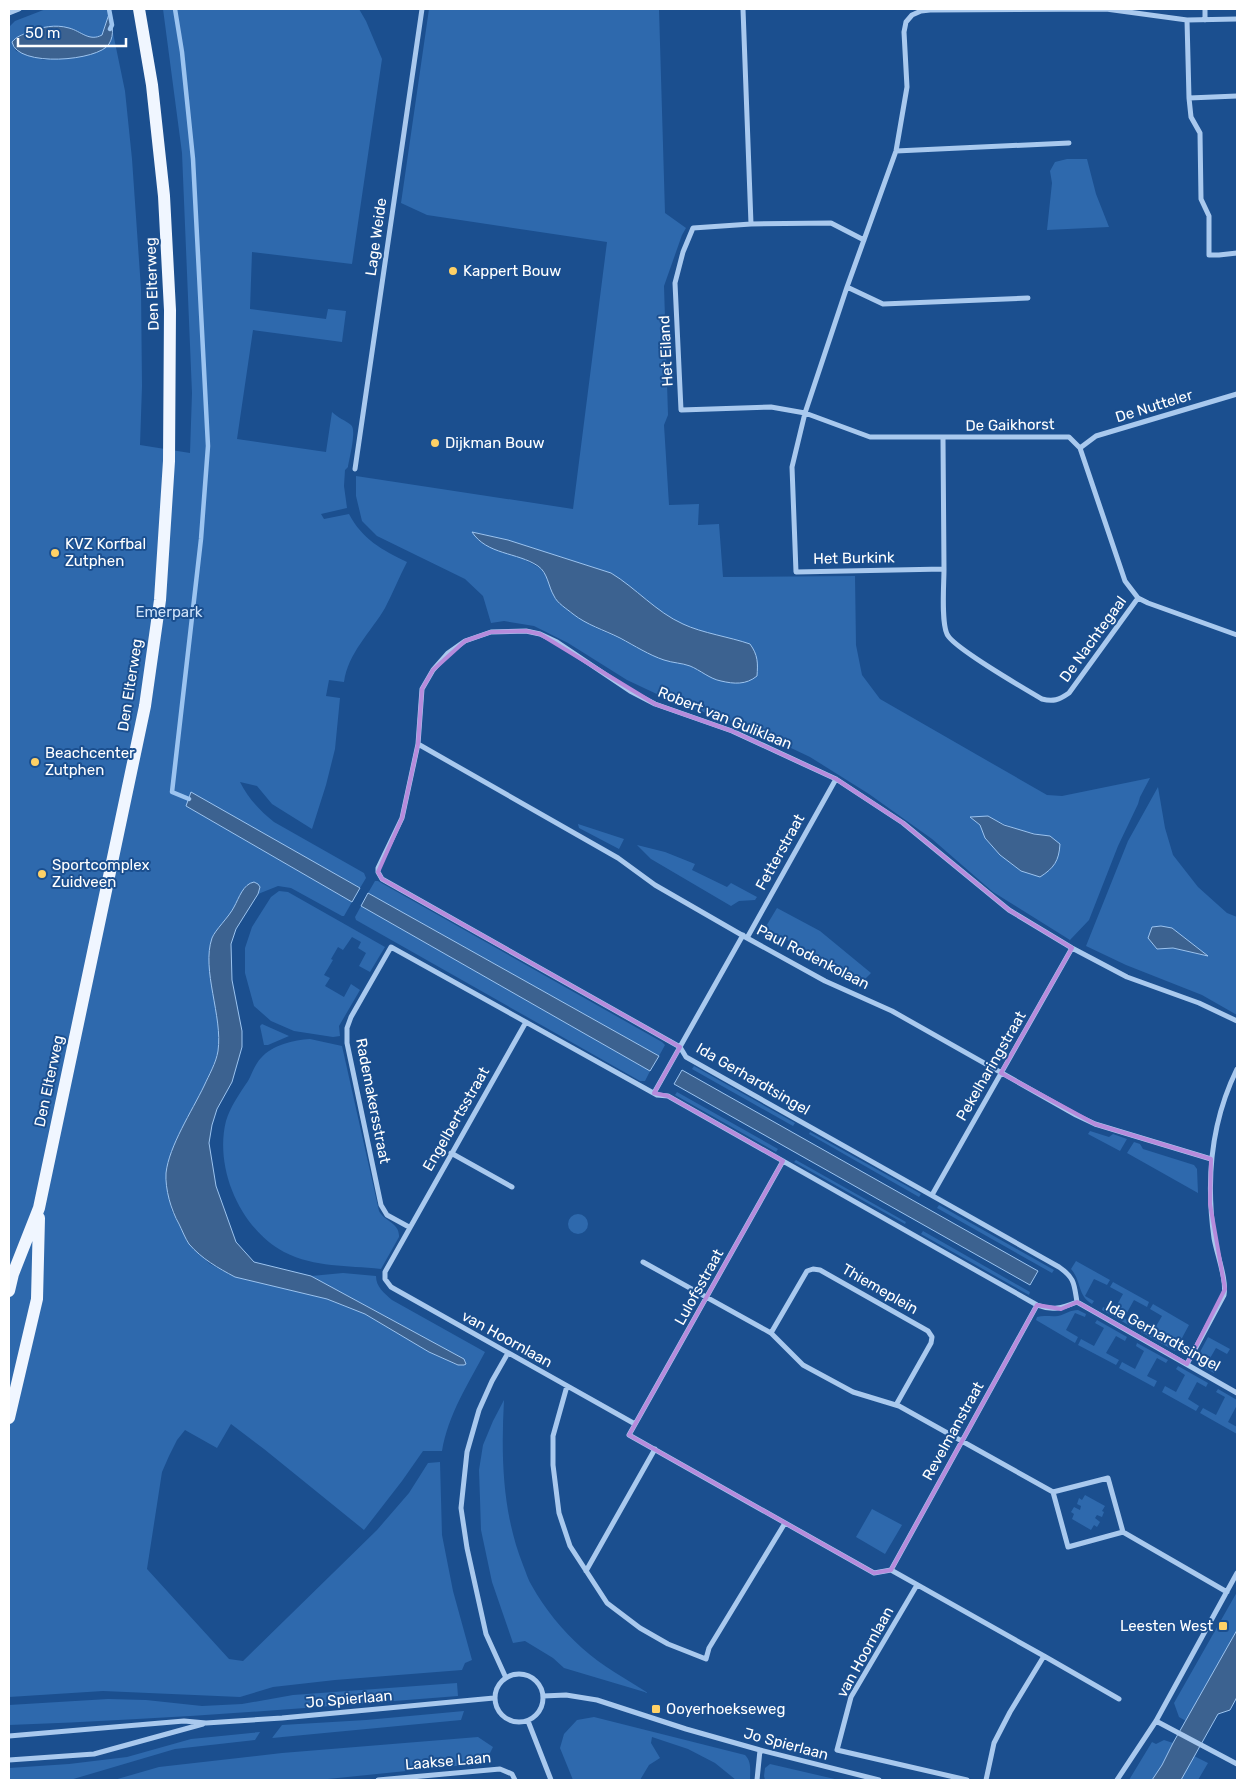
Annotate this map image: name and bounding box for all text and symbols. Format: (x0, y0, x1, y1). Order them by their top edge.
scale bar (18, 15, 125, 47)
text: 50 m (25, 24, 60, 42)
street label: Lage Weide (362, 197, 390, 277)
street label: Den Elterweg (141, 237, 163, 331)
place label: Kappert Bouw (463, 262, 561, 280)
marker: Kappert Bouw (447, 265, 459, 277)
street label: Het Eiland (655, 315, 677, 387)
street label: De Nutteler (1113, 386, 1195, 426)
street label: De Gaikhorst (965, 415, 1055, 435)
place label: Dijkman Bouw (445, 434, 545, 452)
marker: Dijkman Bouw (429, 437, 441, 449)
place label: KVZ Korfbal Zutphen (65, 535, 146, 570)
marker: KVZ Korfbal Zutphen (49, 547, 61, 559)
street label: Het Burkink (813, 548, 895, 568)
street label: De Nachtegaal (1056, 593, 1130, 685)
park label: Emerpark (135, 603, 203, 621)
street label: Den Elterweg (114, 637, 146, 733)
street label: Robert van Guliklaan (655, 683, 795, 753)
place label: Beachcenter Zutphen (45, 744, 135, 779)
marker: Beachcenter Zutphen (29, 756, 41, 768)
street label: Fetterstraat (752, 811, 808, 893)
place label: Sportcomplex Zuidveen (52, 856, 150, 891)
marker: Sportcomplex Zuidveen (36, 868, 48, 880)
street label: Paul Rodenkolaan (754, 921, 872, 993)
street label: Pekelharingstraat (952, 1008, 1030, 1124)
street label: Den Elterweg (30, 1033, 68, 1129)
street label: Rademakersstraat (352, 1037, 394, 1165)
street label: Ida Gerhardtsingel (693, 1039, 813, 1119)
street label: Engelbertsstraat (419, 1064, 493, 1174)
street label: Lulofsstraat (671, 1246, 727, 1328)
street label: Thiemeplein (839, 1260, 921, 1318)
street label: Ida Gerhardtsingel (1102, 1297, 1224, 1375)
street label: van Hoornlaan (458, 1307, 556, 1371)
street label: Revelmanstraat (918, 1378, 988, 1484)
street label: van Hoornlaan (833, 1603, 897, 1701)
place label: Leesten West (1120, 1617, 1213, 1635)
marker: Leesten West (1217, 1620, 1229, 1632)
street label: Jo Spierlaan (305, 1686, 393, 1712)
place label: Ooyerhoekseweg (666, 1700, 785, 1718)
marker: Ooyerhoekseweg (650, 1703, 662, 1715)
street label: Jo Spierlaan (742, 1724, 830, 1764)
street label: Laakse Laan (404, 1748, 492, 1774)

